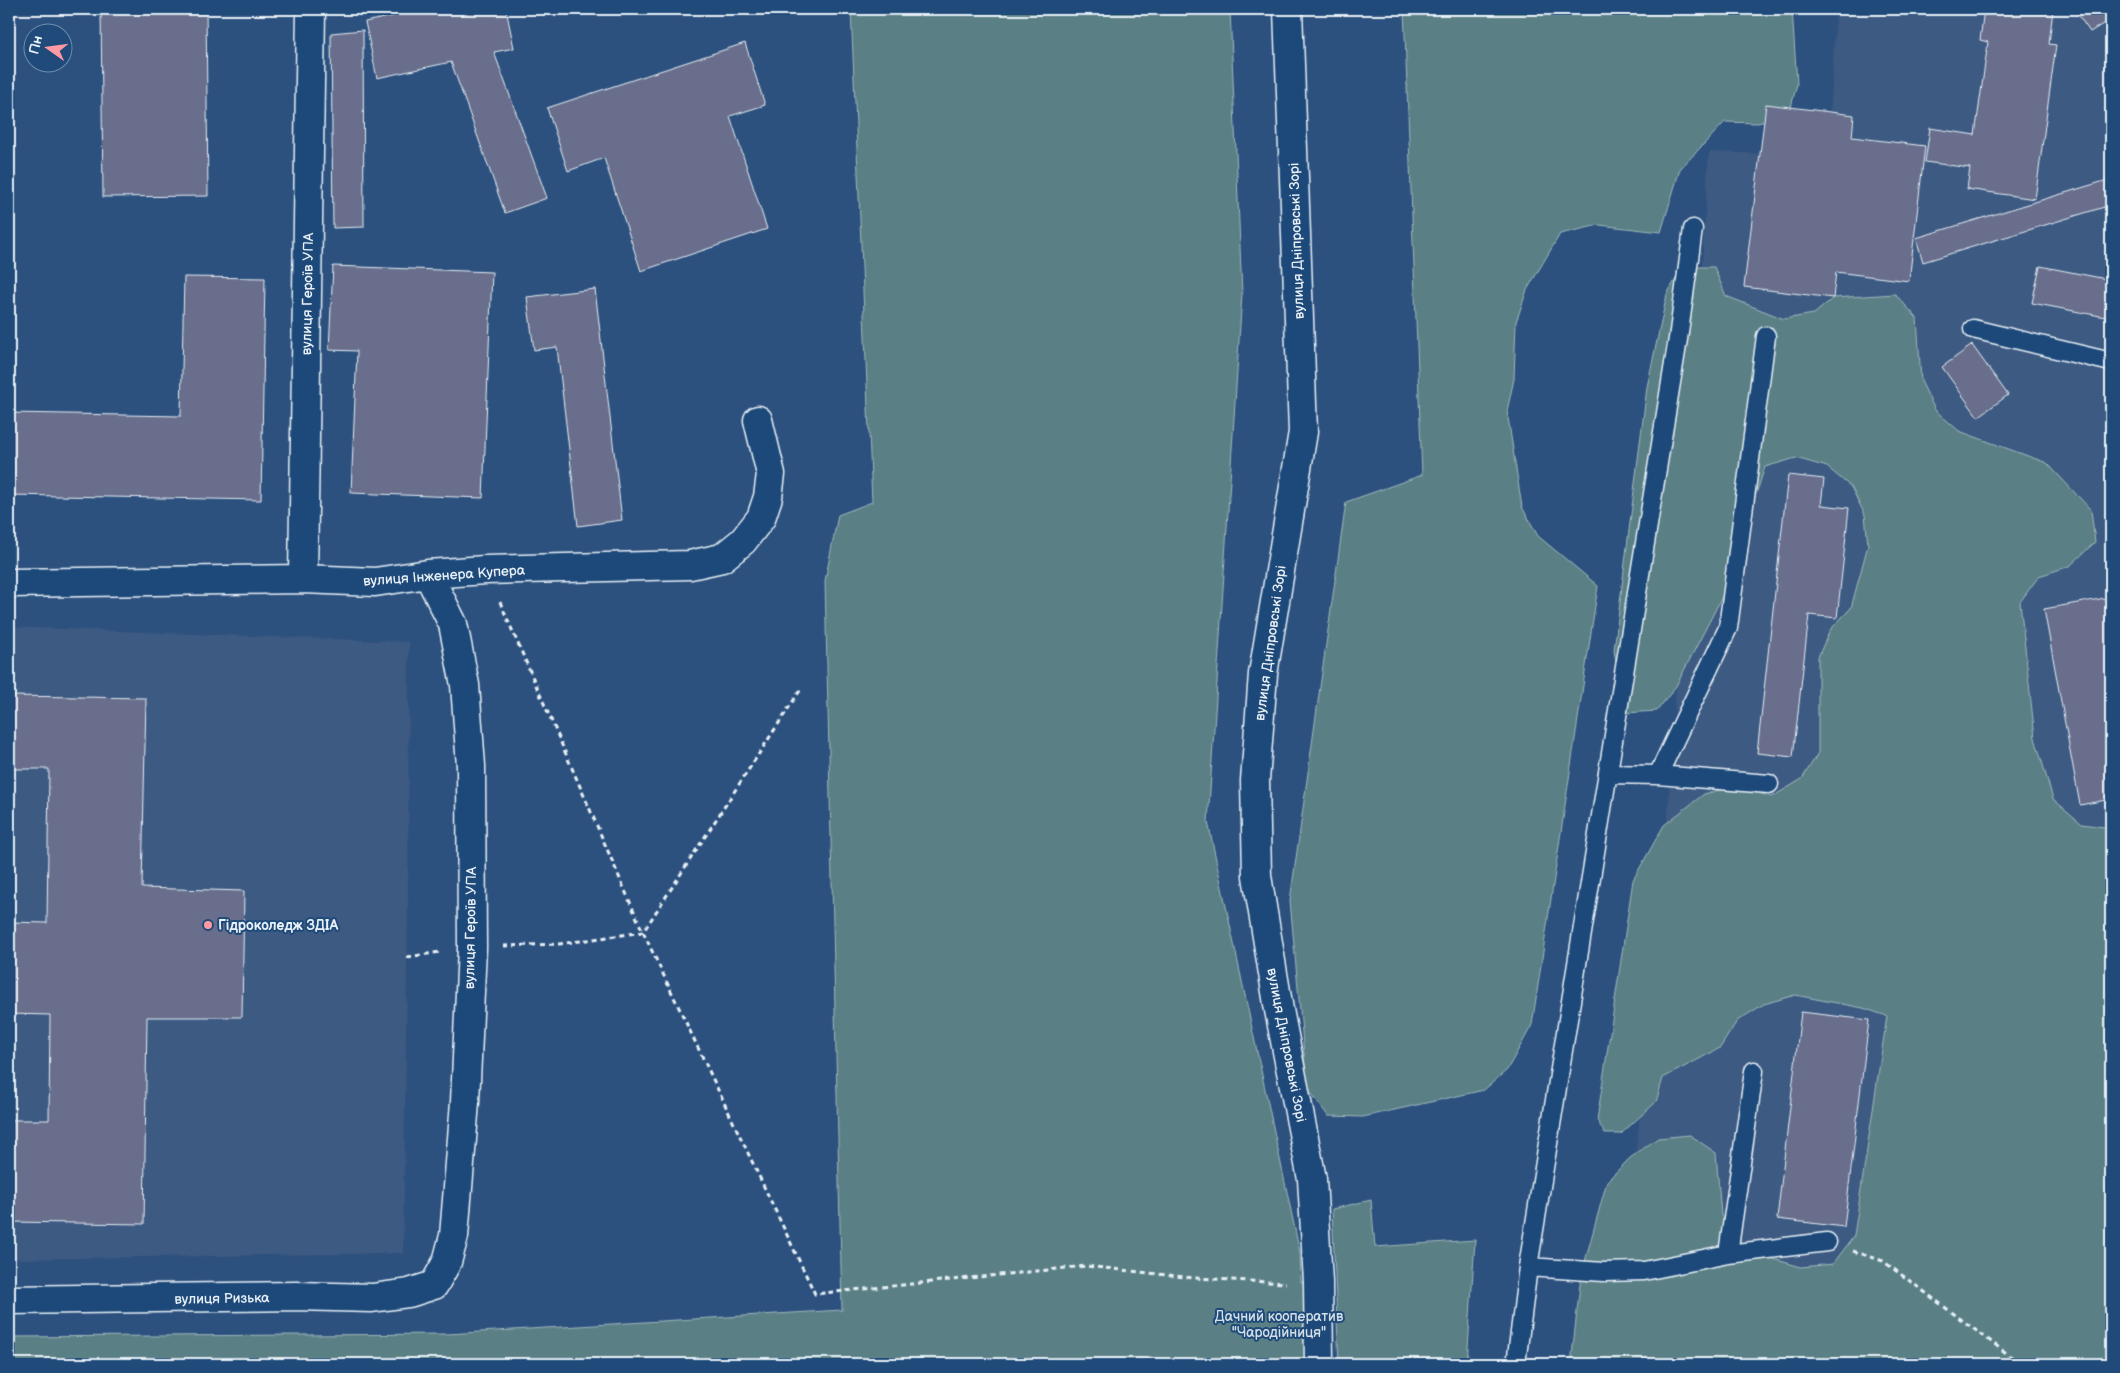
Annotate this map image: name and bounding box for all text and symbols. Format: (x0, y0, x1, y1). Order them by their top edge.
north arrow (22, 22, 72, 72)
text: Пн (25, 34, 46, 56)
street label: вулиця Дніпровські Зорі (1285, 162, 1308, 320)
street label: вулиця Героїв УПА (298, 232, 317, 355)
street label: вулиця Інженера Купера (363, 561, 526, 590)
street label: вулиця Дніпровські Зорі (1251, 564, 1290, 722)
street label: вулиця Героїв УПА (461, 866, 480, 989)
place label: Гідроколедж ЗДIА (218, 917, 338, 934)
marker: Гідроколедж ЗДIА (202, 919, 214, 931)
street label: вулиця Дніпровські Зорі (1263, 967, 1310, 1124)
street label: вулиця Ризька (174, 1289, 270, 1308)
park label: Дачний кооператив "Чародійниця" (1215, 1308, 1344, 1341)

